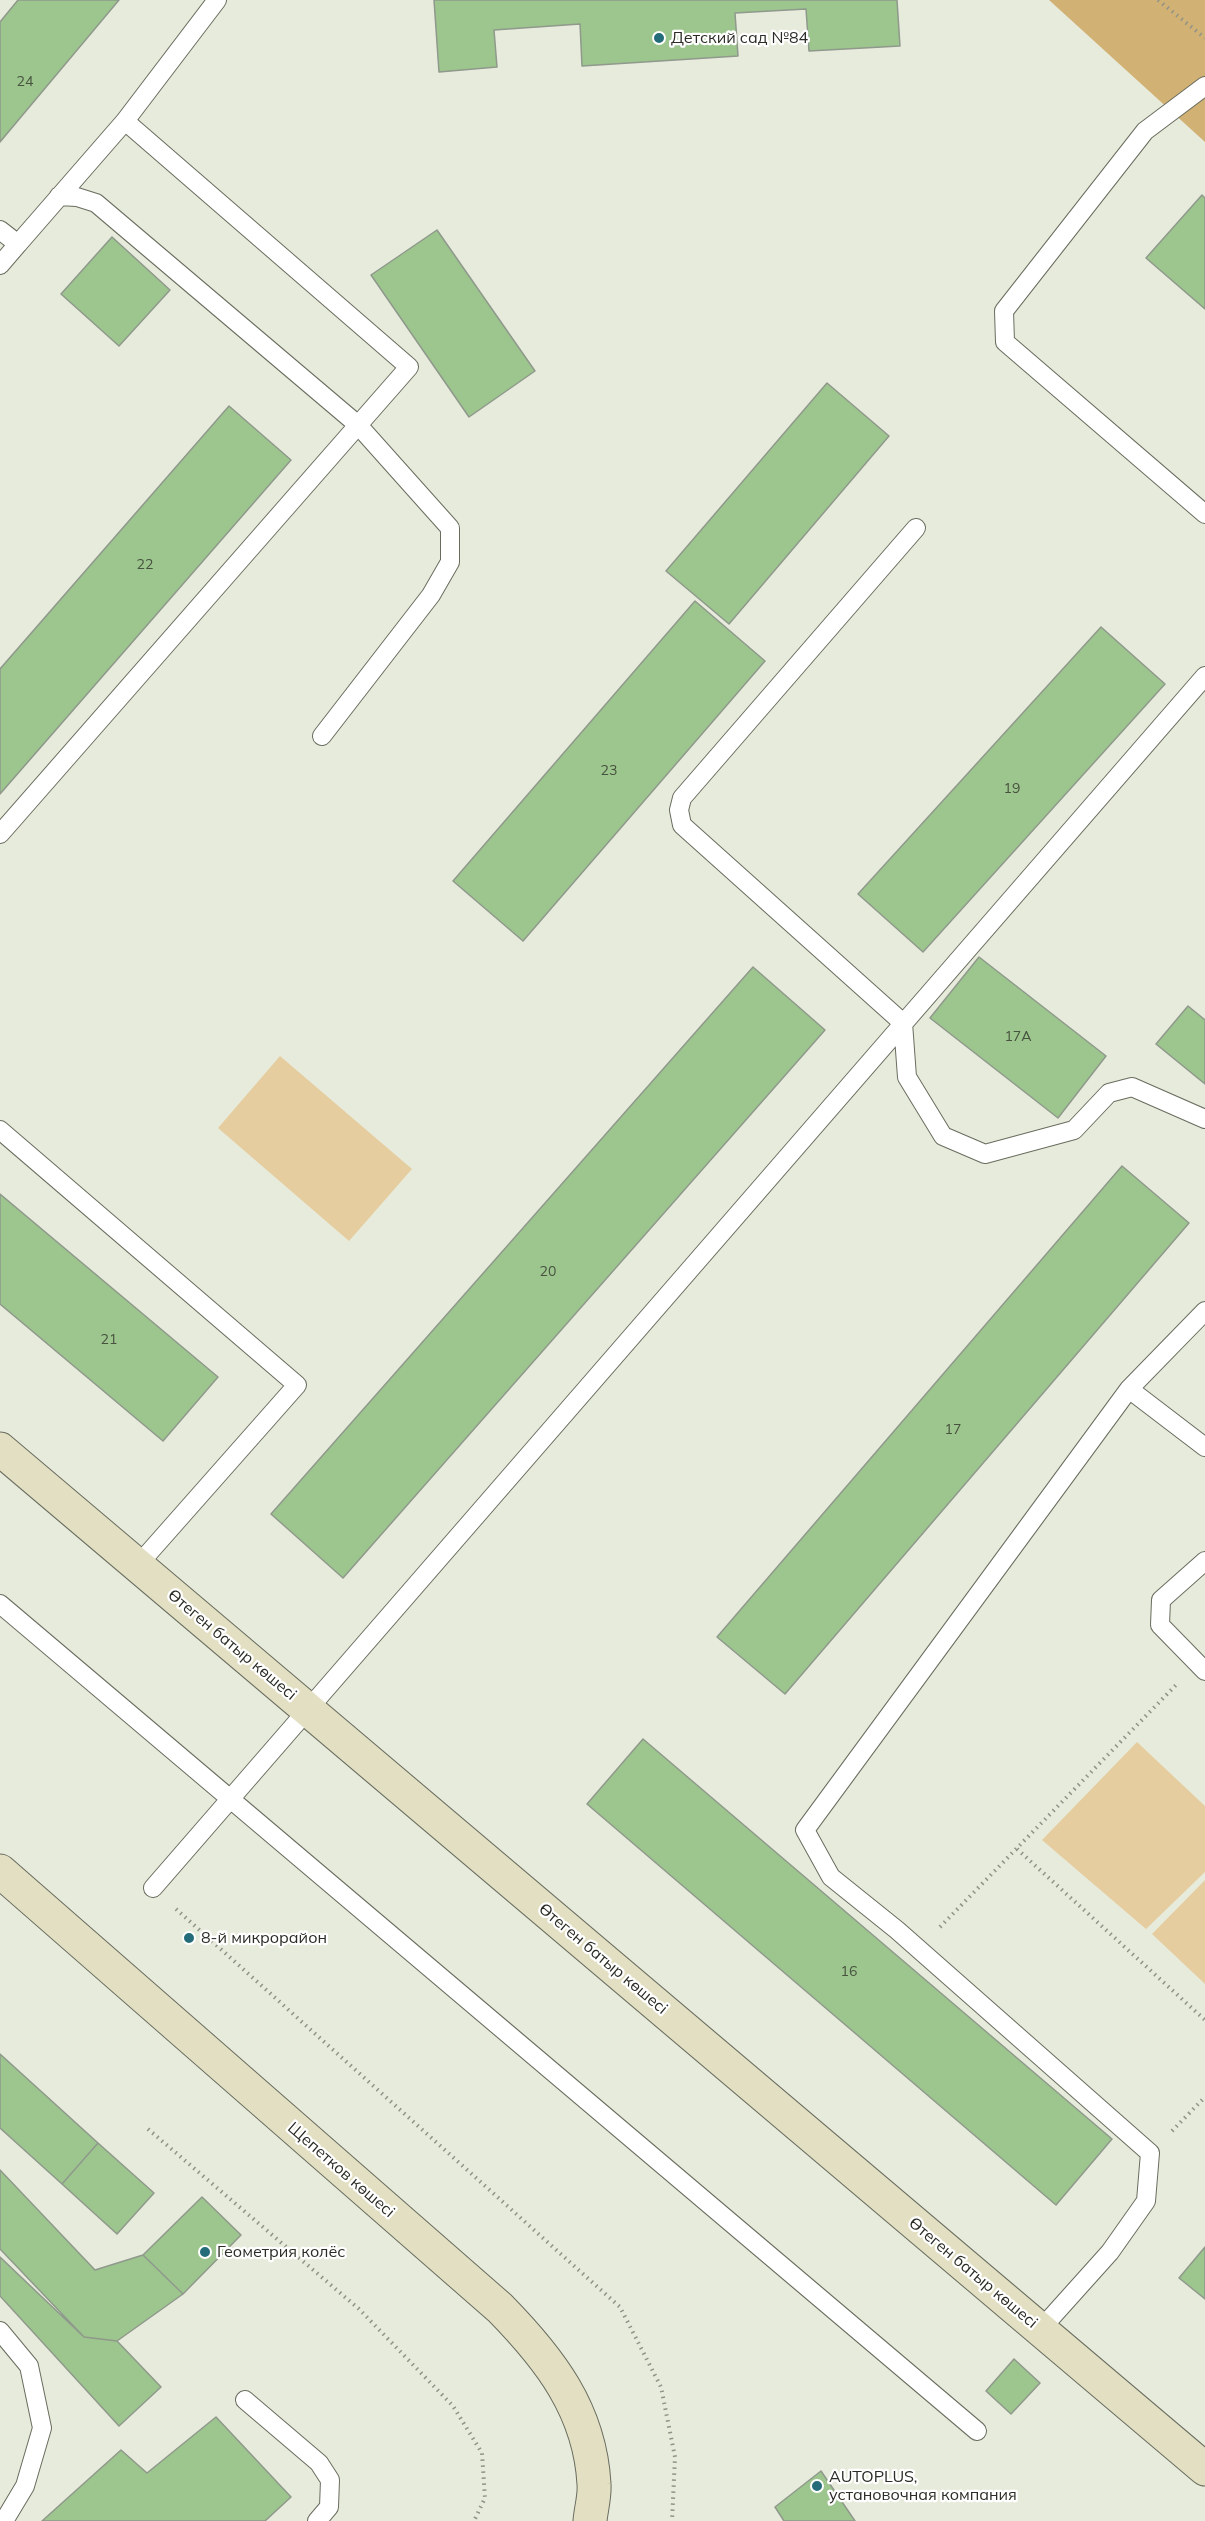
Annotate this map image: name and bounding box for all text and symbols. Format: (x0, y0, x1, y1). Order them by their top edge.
place label: Детский сад №84 (671, 28, 808, 48)
marker: Детский сад №84 (652, 31, 666, 45)
house number: 24 (17, 74, 33, 90)
house number: 22 (137, 557, 153, 573)
house number: 23 (601, 763, 617, 779)
house number: 19 (1004, 781, 1020, 797)
house number: 17А (1004, 1029, 1032, 1045)
house number: 20 (540, 1264, 556, 1280)
house number: 21 (101, 1332, 117, 1348)
house number: 17 (945, 1422, 961, 1438)
street label: Өтеген батыр көшесі (164, 1585, 300, 1705)
street label: Өтеген батыр көшесі (535, 1899, 671, 2019)
place label: 8-й микрорайон (201, 1928, 327, 1948)
marker: 8-й микрорайон (182, 1931, 196, 1945)
house number: 16 (841, 1964, 857, 1980)
street label: Щепетков көшесі (284, 2118, 398, 2222)
street label: Өтеген батыр көшесі (905, 2213, 1041, 2333)
place label: Геометрия колёс (217, 2242, 345, 2262)
marker: Геометрия колёс (198, 2245, 212, 2259)
place label: AUTOPLUS, установочная компания (829, 2467, 1017, 2505)
marker: AUTOPLUS, установочная компания (810, 2479, 824, 2493)

